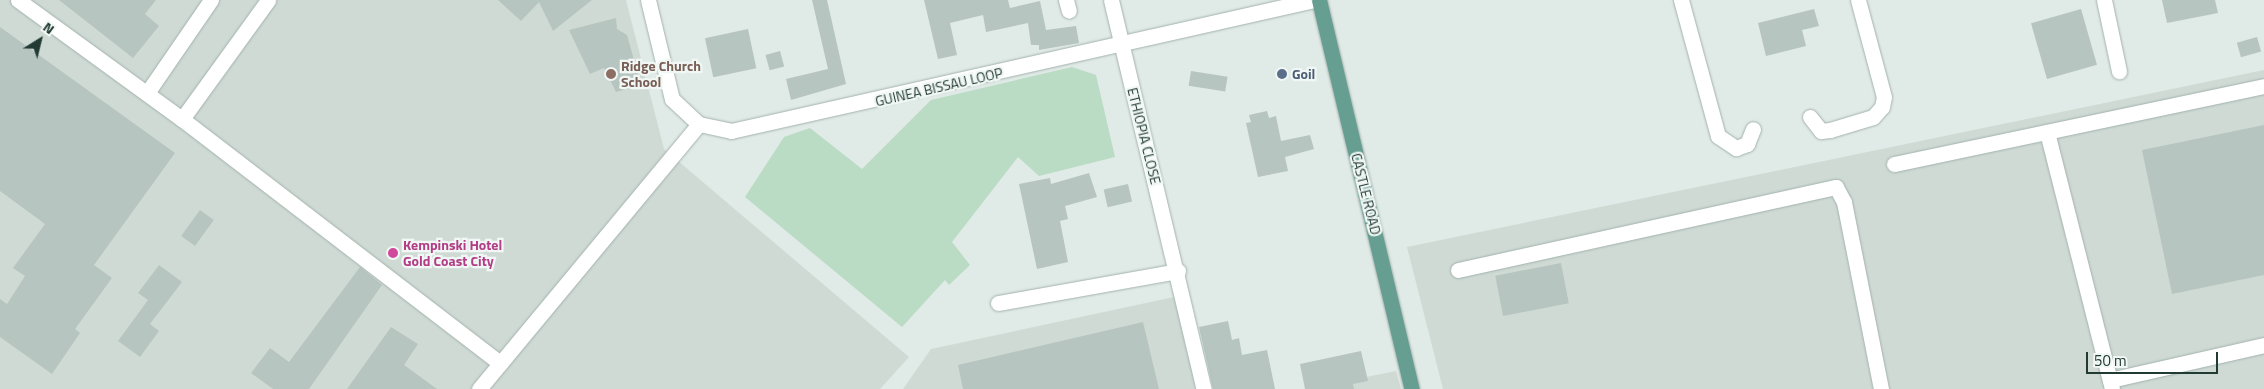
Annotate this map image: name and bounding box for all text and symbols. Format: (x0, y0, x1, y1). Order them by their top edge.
north arrow (15, 15, 65, 65)
text: N (39, 16, 59, 39)
place label: Ridge Church School (621, 58, 701, 90)
street label: GUINEA BISSAU LOOP (874, 64, 1004, 110)
place label: Goil (1292, 66, 1315, 82)
marker: Ridge Church School (605, 68, 617, 80)
marker: Goil (1276, 68, 1288, 80)
street label: ETHIOPIA CLOSE (1124, 86, 1164, 186)
street label: CASTLE ROAD (1348, 152, 1384, 236)
place label: Kempinski Hotel Gold Coast City (403, 237, 502, 270)
marker: Kempinski Hotel Gold Coast City (387, 247, 399, 259)
scale bar (2089, 342, 2222, 374)
text: 50 m (2094, 349, 2127, 372)

